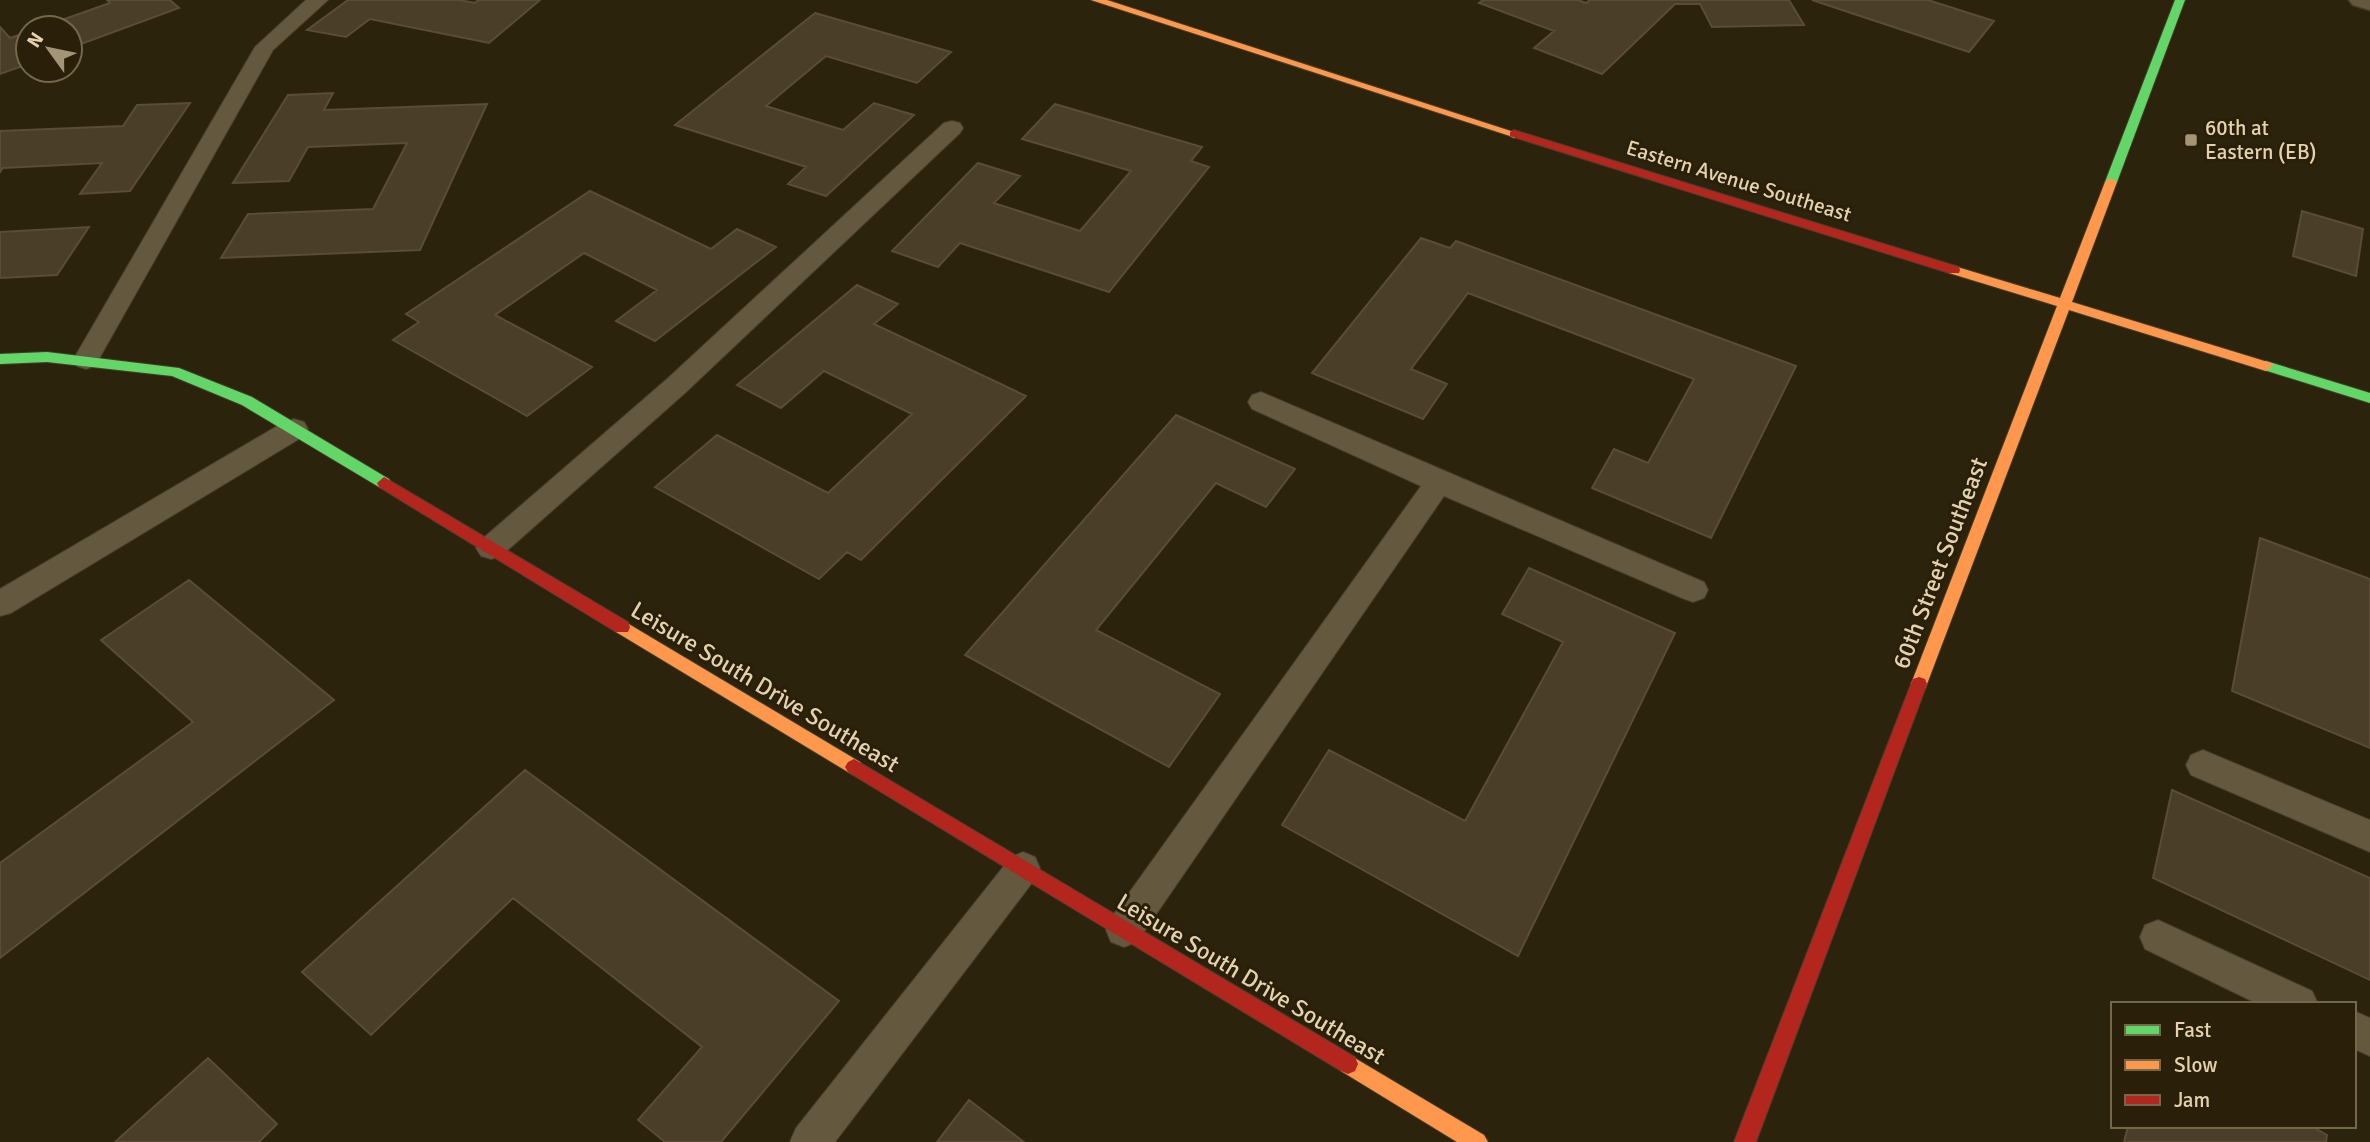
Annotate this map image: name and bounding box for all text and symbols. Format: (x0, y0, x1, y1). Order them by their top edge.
north arrow (14, 14, 84, 84)
text: N (22, 28, 49, 52)
place label: 60th at Eastern (EB) (2205, 115, 2317, 165)
marker: 60th at Eastern (EB) (2183, 132, 2199, 148)
street label: Eastern Avenue Southeast (1623, 134, 1855, 228)
street label: 60th Street Southeast (1886, 453, 1994, 673)
street label: Leisure South Drive Southeast (625, 595, 905, 779)
street label: Leisure South Drive Southeast (1111, 887, 1391, 1071)
legend (2111, 1002, 2356, 1128)
text: Fast (2174, 1017, 2211, 1043)
text: Slow (2174, 1052, 2218, 1078)
text: Jam (2174, 1087, 2210, 1113)

